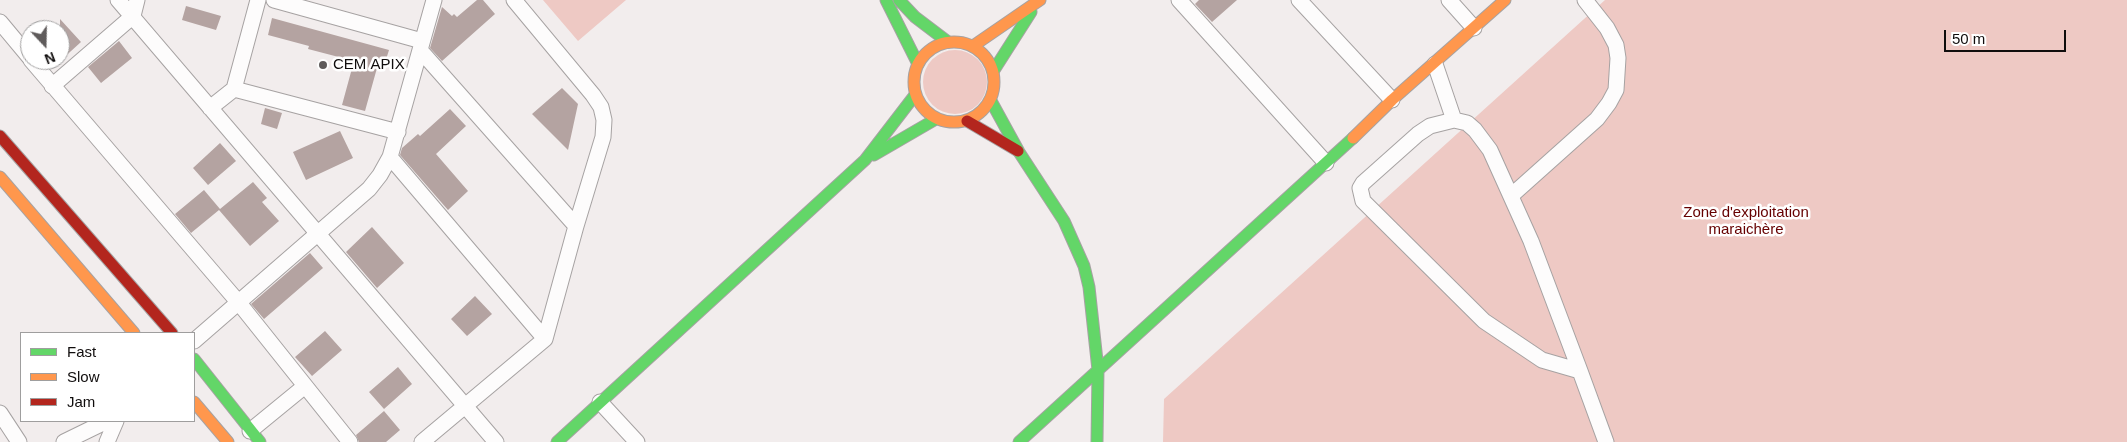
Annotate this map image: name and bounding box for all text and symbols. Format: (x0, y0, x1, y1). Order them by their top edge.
north arrow (20, 20, 70, 70)
scale bar (1947, 20, 2070, 52)
text: 50 m (1952, 30, 1985, 47)
text: N (42, 49, 58, 67)
place label: CEM APIX (333, 56, 405, 74)
marker: CEM APIX (317, 59, 329, 71)
park label: Zone d'exploitation maraichère (1683, 204, 1809, 239)
legend (20, 332, 195, 422)
text: Fast (67, 343, 96, 360)
text: Slow (67, 368, 100, 385)
text: Jam (67, 393, 95, 410)

